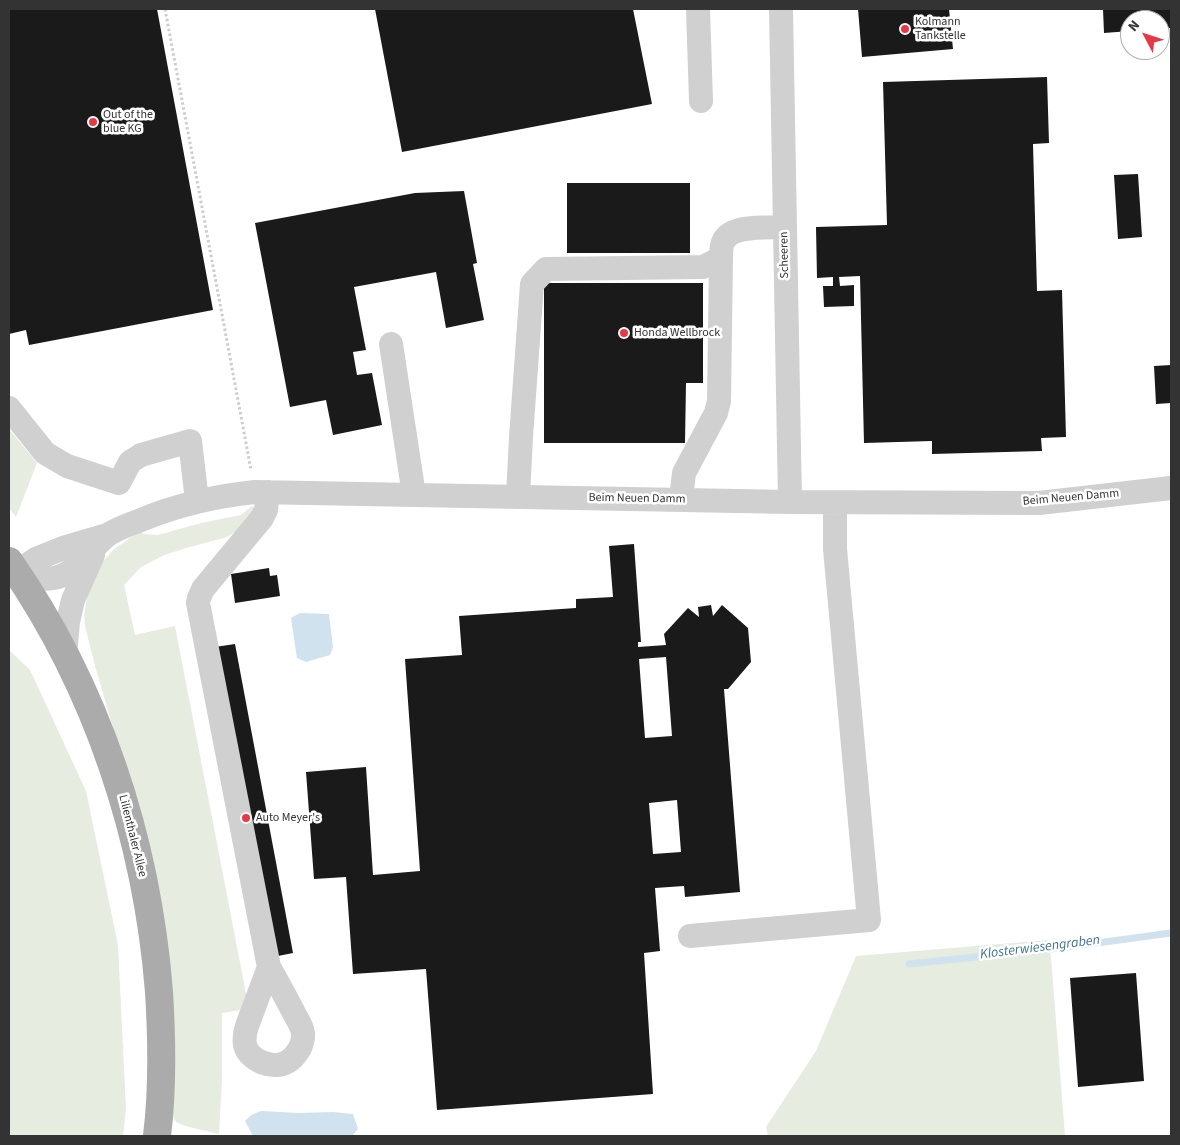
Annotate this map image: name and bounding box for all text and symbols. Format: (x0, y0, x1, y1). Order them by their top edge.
north arrow (1120, 10, 1170, 60)
place label: Kolmann Tankstelle (915, 15, 966, 43)
text: N (1124, 16, 1145, 36)
marker: Kolmann Tankstelle (899, 23, 911, 35)
place label: Out of the blue KG (103, 108, 153, 136)
marker: Out of the blue KG (87, 116, 99, 128)
street label: Scheeren (777, 231, 793, 279)
place label: Honda Wellbrock (634, 326, 720, 340)
marker: Honda Wellbrock (618, 327, 630, 339)
street label: Beim Neuen Damm (1022, 487, 1120, 509)
street label: Beim Neuen Damm (588, 491, 686, 507)
street label: Lilienthaler Allee (115, 793, 149, 879)
place label: Auto Meyer's (256, 811, 320, 825)
marker: Auto Meyer's (240, 812, 252, 824)
water label: Klosterwiesengraben (979, 932, 1101, 964)

